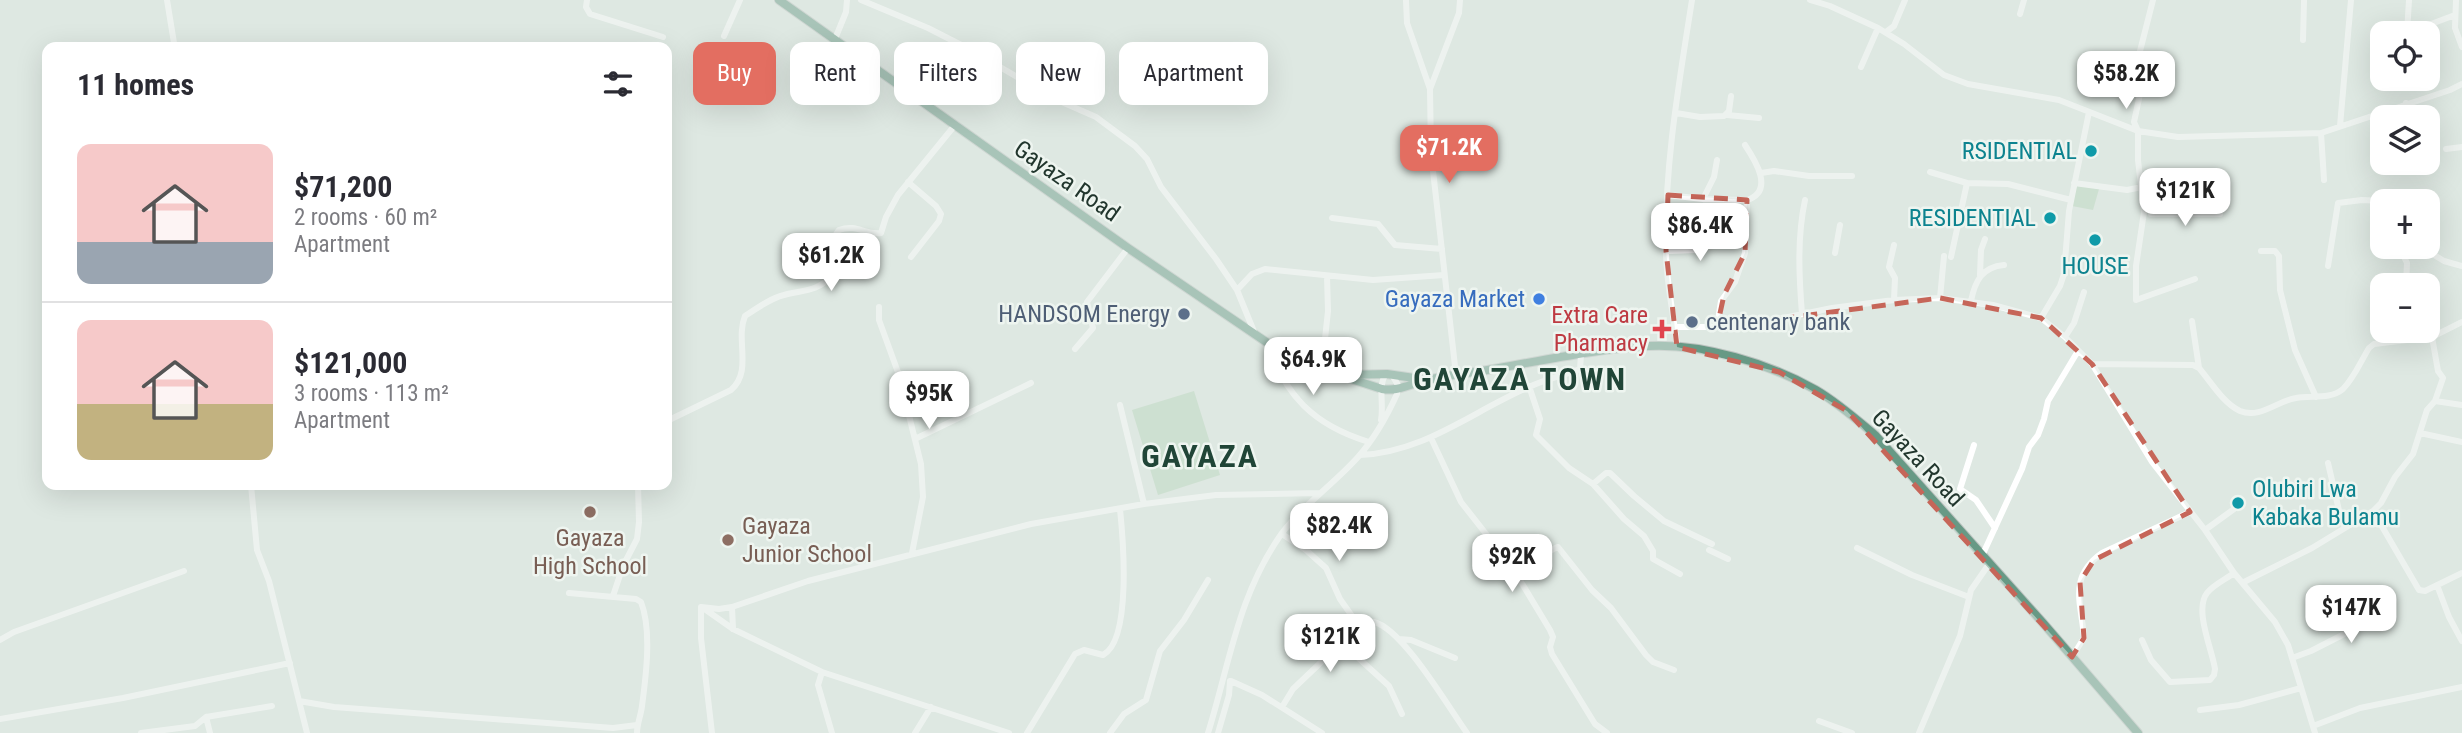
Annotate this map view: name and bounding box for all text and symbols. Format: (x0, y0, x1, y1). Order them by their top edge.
map controls (2370, 21, 2440, 343)
button: locate (2370, 21, 2440, 91)
chip: Buy (693, 42, 776, 105)
chip: Rent (790, 42, 880, 105)
chip: Filters (894, 42, 1002, 105)
chip: New (1016, 42, 1105, 105)
chip: Apartment (1119, 42, 1268, 105)
pin: $58.2K (2069, 52, 2183, 111)
text: $58.2K (2093, 60, 2159, 87)
icon: filters (599, 65, 637, 103)
text: 11 homes (77, 67, 194, 102)
button: layers (2370, 105, 2440, 175)
pin: $71.2K (1392, 125, 1506, 185)
street label: Gayaza Road (1009, 134, 1125, 228)
text: $71.2K (1416, 134, 1482, 161)
place label: RSIDENTIAL (1962, 137, 2077, 165)
marker: RSIDENTIAL (2083, 143, 2099, 159)
pin: $121K (2136, 168, 2234, 228)
text: $71,200 (294, 169, 392, 204)
icon: home (133, 172, 217, 256)
text: $121K (2155, 177, 2215, 204)
button: + (2370, 189, 2440, 259)
text: 2 rooms · 60 m² (294, 204, 437, 231)
pin: $86.4K (1643, 204, 1757, 263)
place label: RESIDENTIAL (1909, 204, 2036, 232)
marker: RESIDENTIAL (2042, 210, 2058, 226)
text: $86.4K (1667, 212, 1733, 239)
text: Apartment (294, 231, 390, 258)
marker: HOUSE (2087, 232, 2103, 248)
pin: $61.2K (774, 233, 888, 293)
text: $61.2K (798, 242, 864, 269)
place label: HOUSE (2061, 252, 2129, 280)
button: − (2370, 273, 2440, 343)
place label: Gayaza Market (1385, 285, 1525, 313)
marker: Gayaza Market (1531, 291, 1547, 307)
place label: HANDSOM Energy (998, 300, 1170, 328)
place label: Extra Care Pharmacy (1551, 301, 1648, 357)
marker: HANDSOM Energy (1176, 306, 1192, 322)
place label: centenary bank (1706, 308, 1850, 336)
marker: centenary bank (1684, 314, 1700, 330)
marker: Extra Care Pharmacy (1654, 321, 1670, 337)
pin: $64.9K (1256, 338, 1370, 397)
text: $121,000 (294, 345, 407, 380)
text: $64.9K (1280, 346, 1346, 373)
icon: home (133, 348, 217, 432)
district label: GAYAZA TOWN (1413, 360, 1627, 398)
pin: $95K (888, 372, 970, 431)
text: 3 rooms · 113 m² (294, 380, 449, 407)
text: $95K (905, 380, 953, 407)
street label: Gayaza Road (1866, 404, 1970, 512)
text: Apartment (294, 407, 390, 434)
district label: GAYAZA (1141, 437, 1259, 475)
place label: Olubiri Lwa Kabaka Bulamu (2252, 475, 2399, 531)
marker: Olubiri Lwa Kabaka Bulamu (2230, 495, 2246, 511)
marker: Gayaza High School (582, 504, 598, 520)
pin: $82.4K (1282, 504, 1396, 563)
place label: Gayaza Junior School (742, 512, 872, 568)
text: $82.4K (1306, 512, 1372, 539)
place label: Gayaza High School (533, 524, 647, 580)
marker: Gayaza Junior School (720, 532, 736, 548)
pin: $92K (1471, 534, 1553, 594)
text: $92K (1488, 543, 1536, 570)
pin: $147K (2302, 586, 2400, 645)
text: $147K (2321, 594, 2381, 621)
pin: $121K (1281, 614, 1379, 674)
text: $121K (1300, 623, 1360, 650)

